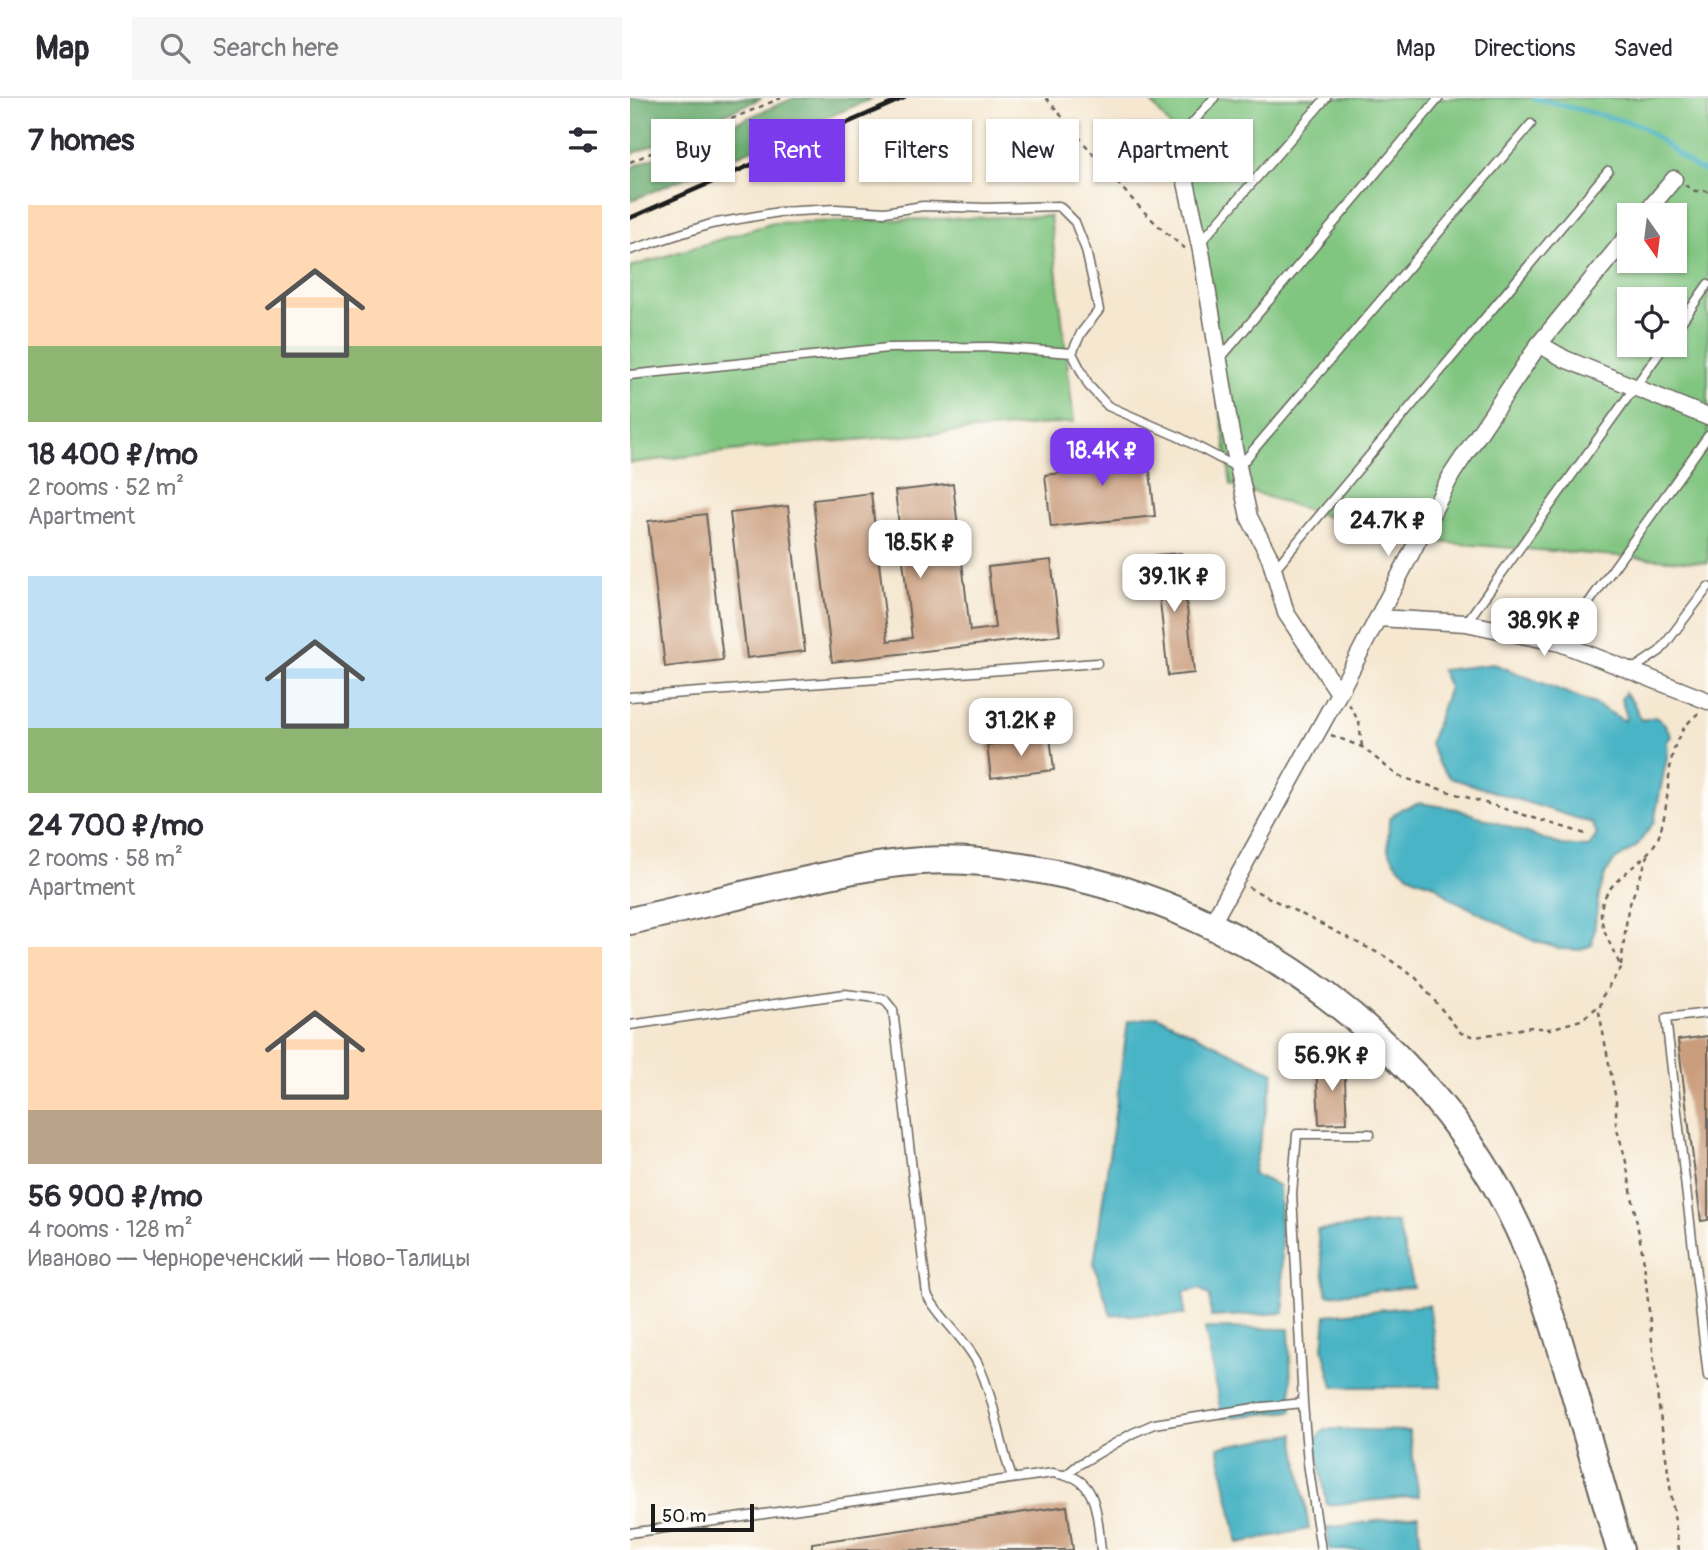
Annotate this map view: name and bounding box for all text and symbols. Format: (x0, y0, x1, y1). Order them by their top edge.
search box (132, 17, 622, 80)
text: Map (35, 28, 90, 69)
icon: search (156, 29, 194, 67)
text: Search here (212, 32, 339, 64)
text: Map (1396, 34, 1436, 63)
text: Directions (1474, 34, 1575, 63)
text: Saved (1613, 34, 1673, 63)
chip: Buy (651, 119, 735, 182)
chip: Rent (749, 119, 845, 182)
chip: Filters (859, 119, 972, 182)
chip: New (986, 119, 1079, 182)
chip: Apartment (1093, 119, 1253, 182)
icon: filters (564, 121, 602, 159)
text: 7 homes (28, 122, 135, 159)
north arrow (1617, 203, 1687, 273)
map controls (1617, 203, 1687, 357)
icon: home (252, 250, 378, 376)
button: locate (1617, 287, 1687, 357)
pin: 18.4K ₽ (1037, 428, 1167, 488)
text: 18 400 ₽/mo (28, 436, 198, 473)
text: 18.4K ₽ (1066, 436, 1138, 465)
text: 2 rooms · 52 m² (28, 473, 184, 502)
pin: 24.7K ₽ (1323, 498, 1453, 558)
text: Apartment (28, 502, 135, 531)
text: 24.7K ₽ (1350, 506, 1426, 535)
pin: 18.5K ₽ (855, 520, 985, 580)
text: 18.5K ₽ (885, 528, 955, 557)
pin: 39.1K ₽ (1109, 554, 1239, 614)
text: 39.1K ₽ (1138, 562, 1210, 591)
pin: 38.9K ₽ (1479, 598, 1609, 658)
text: 38.9K ₽ (1507, 606, 1581, 635)
icon: home (252, 621, 378, 747)
pin: 31.2K ₽ (956, 698, 1086, 758)
text: 31.2K ₽ (985, 706, 1057, 735)
text: 24 700 ₽/mo (28, 807, 204, 844)
text: 2 rooms · 58 m² (28, 844, 183, 873)
text: Apartment (28, 873, 135, 902)
icon: home (252, 992, 378, 1118)
pin: 56.9K ₽ (1267, 1034, 1397, 1093)
text: 56.9K ₽ (1294, 1041, 1370, 1070)
text: 56 900 ₽/mo (28, 1178, 203, 1215)
text: 4 rooms · 128 m² (28, 1215, 193, 1244)
text: Иваново — Чернореченский — Ново-Талицы (28, 1244, 470, 1273)
scale bar (651, 1501, 754, 1533)
text: 50 m (662, 1504, 706, 1528)

